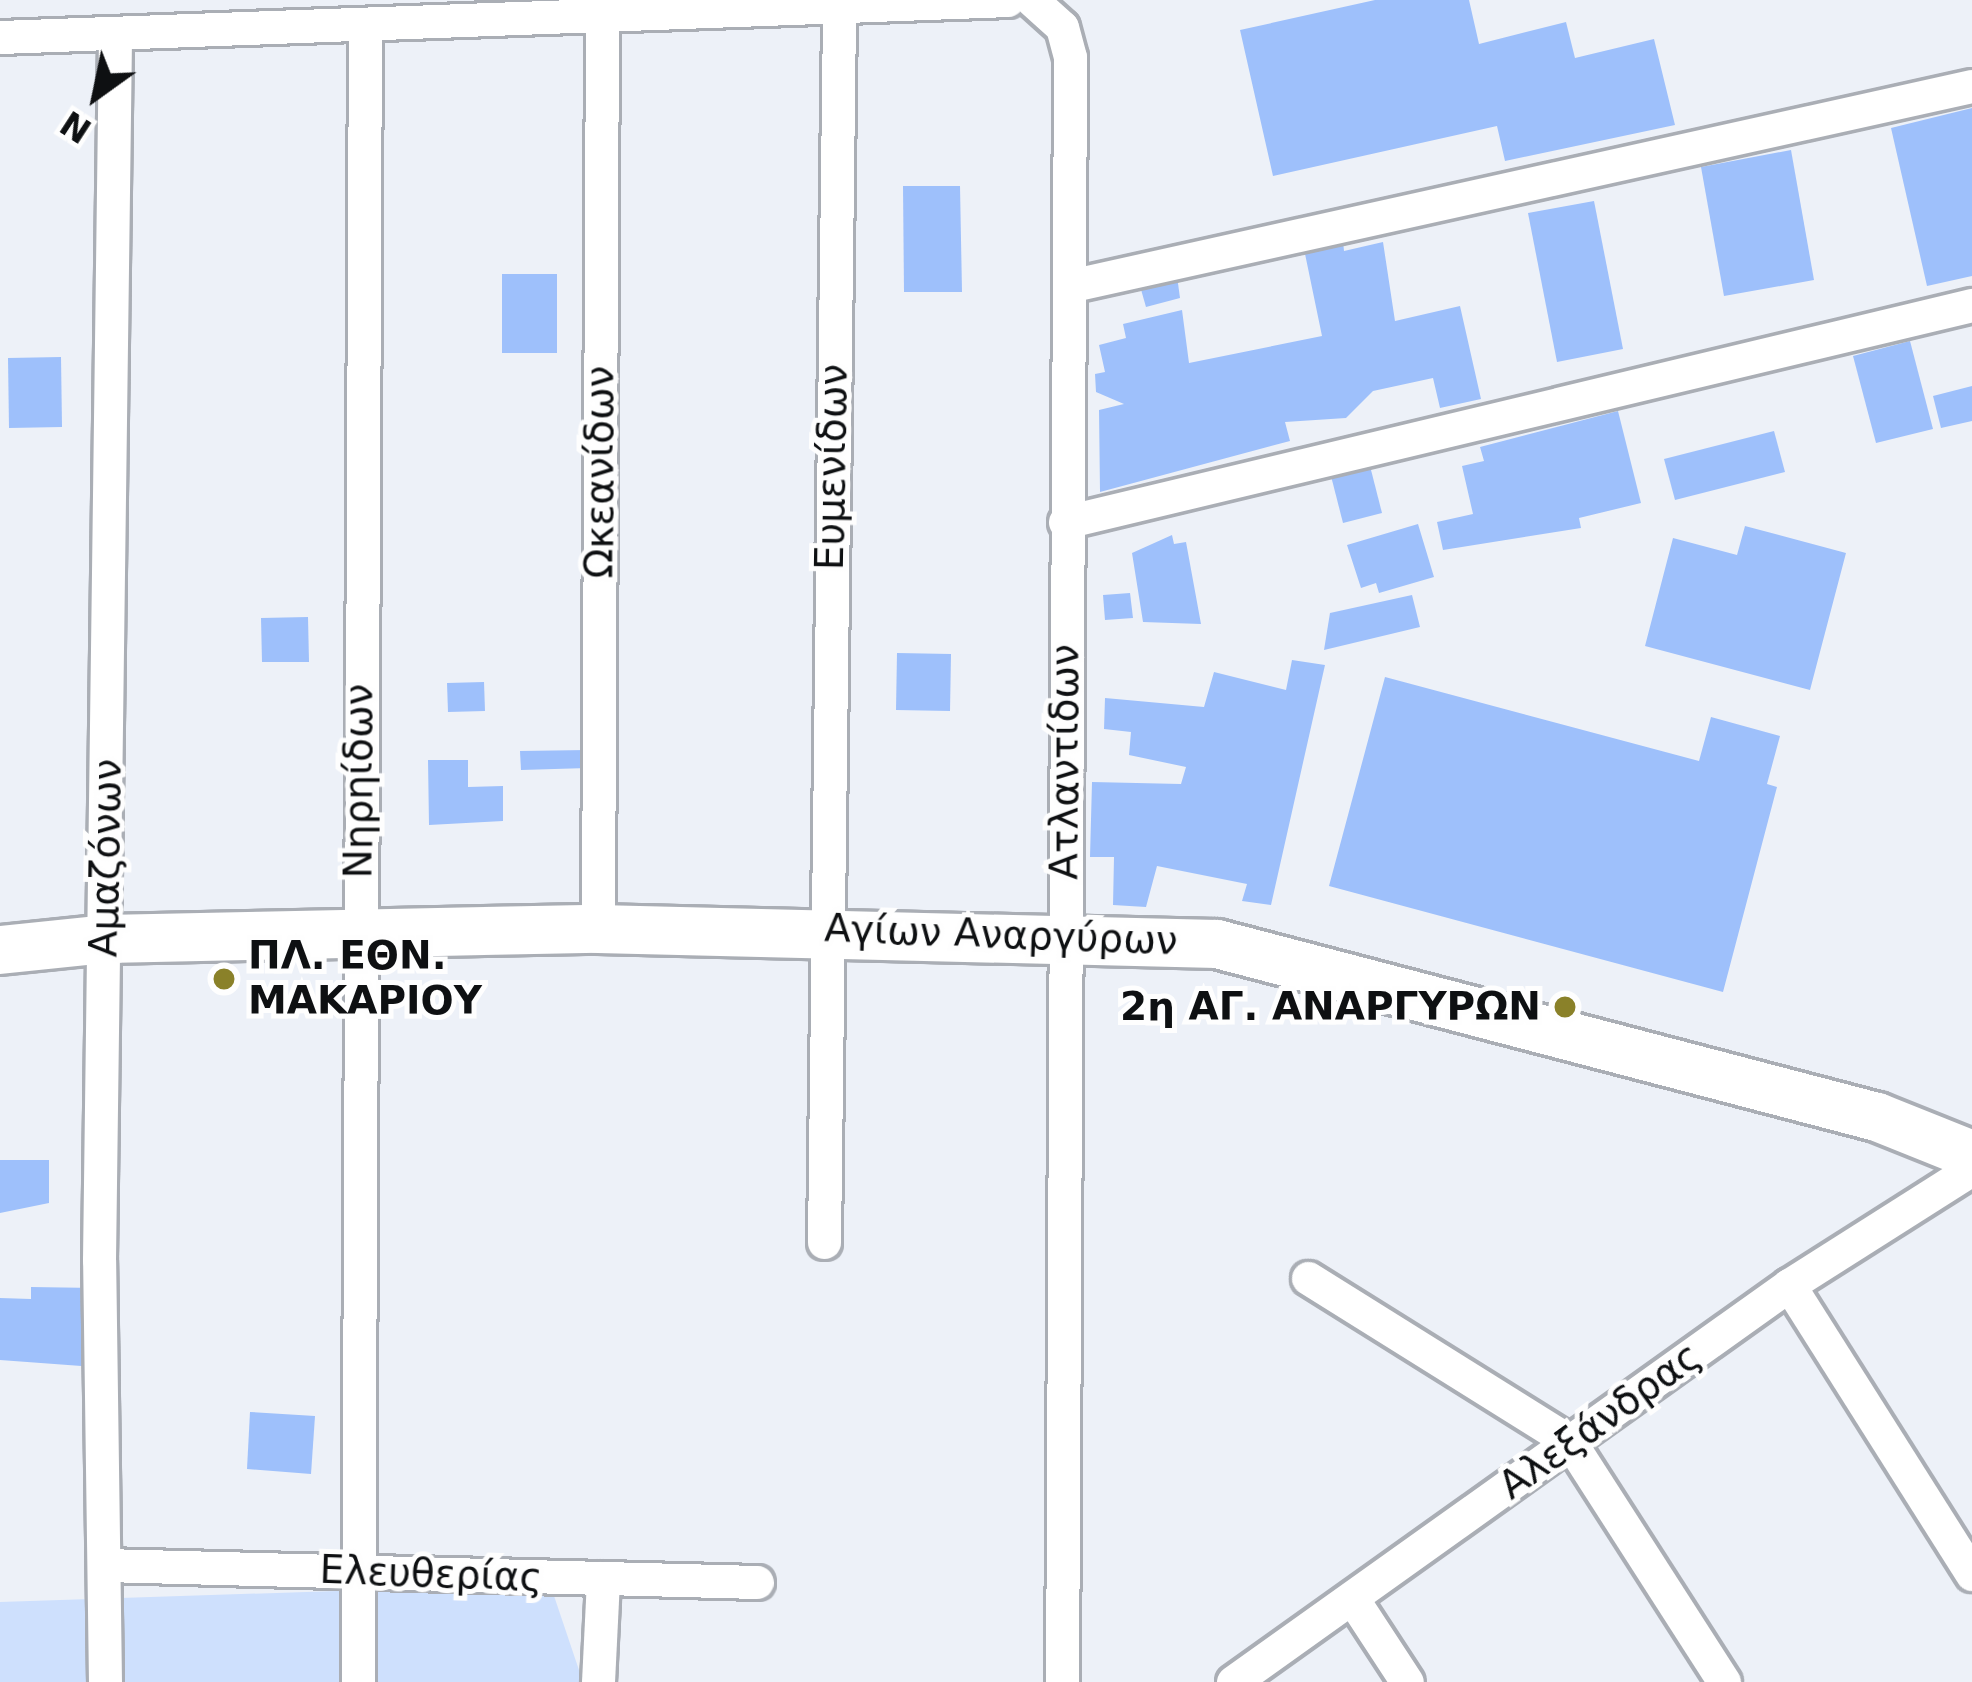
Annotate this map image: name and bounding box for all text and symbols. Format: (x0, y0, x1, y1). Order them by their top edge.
north arrow (36, 36, 156, 156)
text: N (54, 103, 98, 150)
street label: Ευμενίδων (807, 363, 857, 571)
street label: Ωκεανίδων (577, 366, 623, 578)
street label: Ατλαντίδων (1042, 644, 1088, 880)
street label: Νηρηίδων (336, 684, 382, 878)
street label: Αμαζόνων (81, 758, 131, 958)
street label: Αγίων Αναργύρων (824, 905, 1178, 965)
place label: ΠΛ. ΕΘΝ. ΜΑΚΑΡΙΟΥ (248, 934, 482, 1025)
marker: ΠΛ. ΕΘΝ. ΜΑΚΑΡΙΟΥ (211, 966, 237, 992)
place label: 2η ΑΓ. ΑΝΑΡΓΥΡΩΝ (1120, 984, 1541, 1030)
marker: 2η ΑΓ. ΑΝΑΡΓΥΡΩΝ (1552, 994, 1578, 1020)
street label: Αλεξάνδρας (1490, 1332, 1710, 1510)
street label: Ελευθερίας (319, 1547, 543, 1601)

